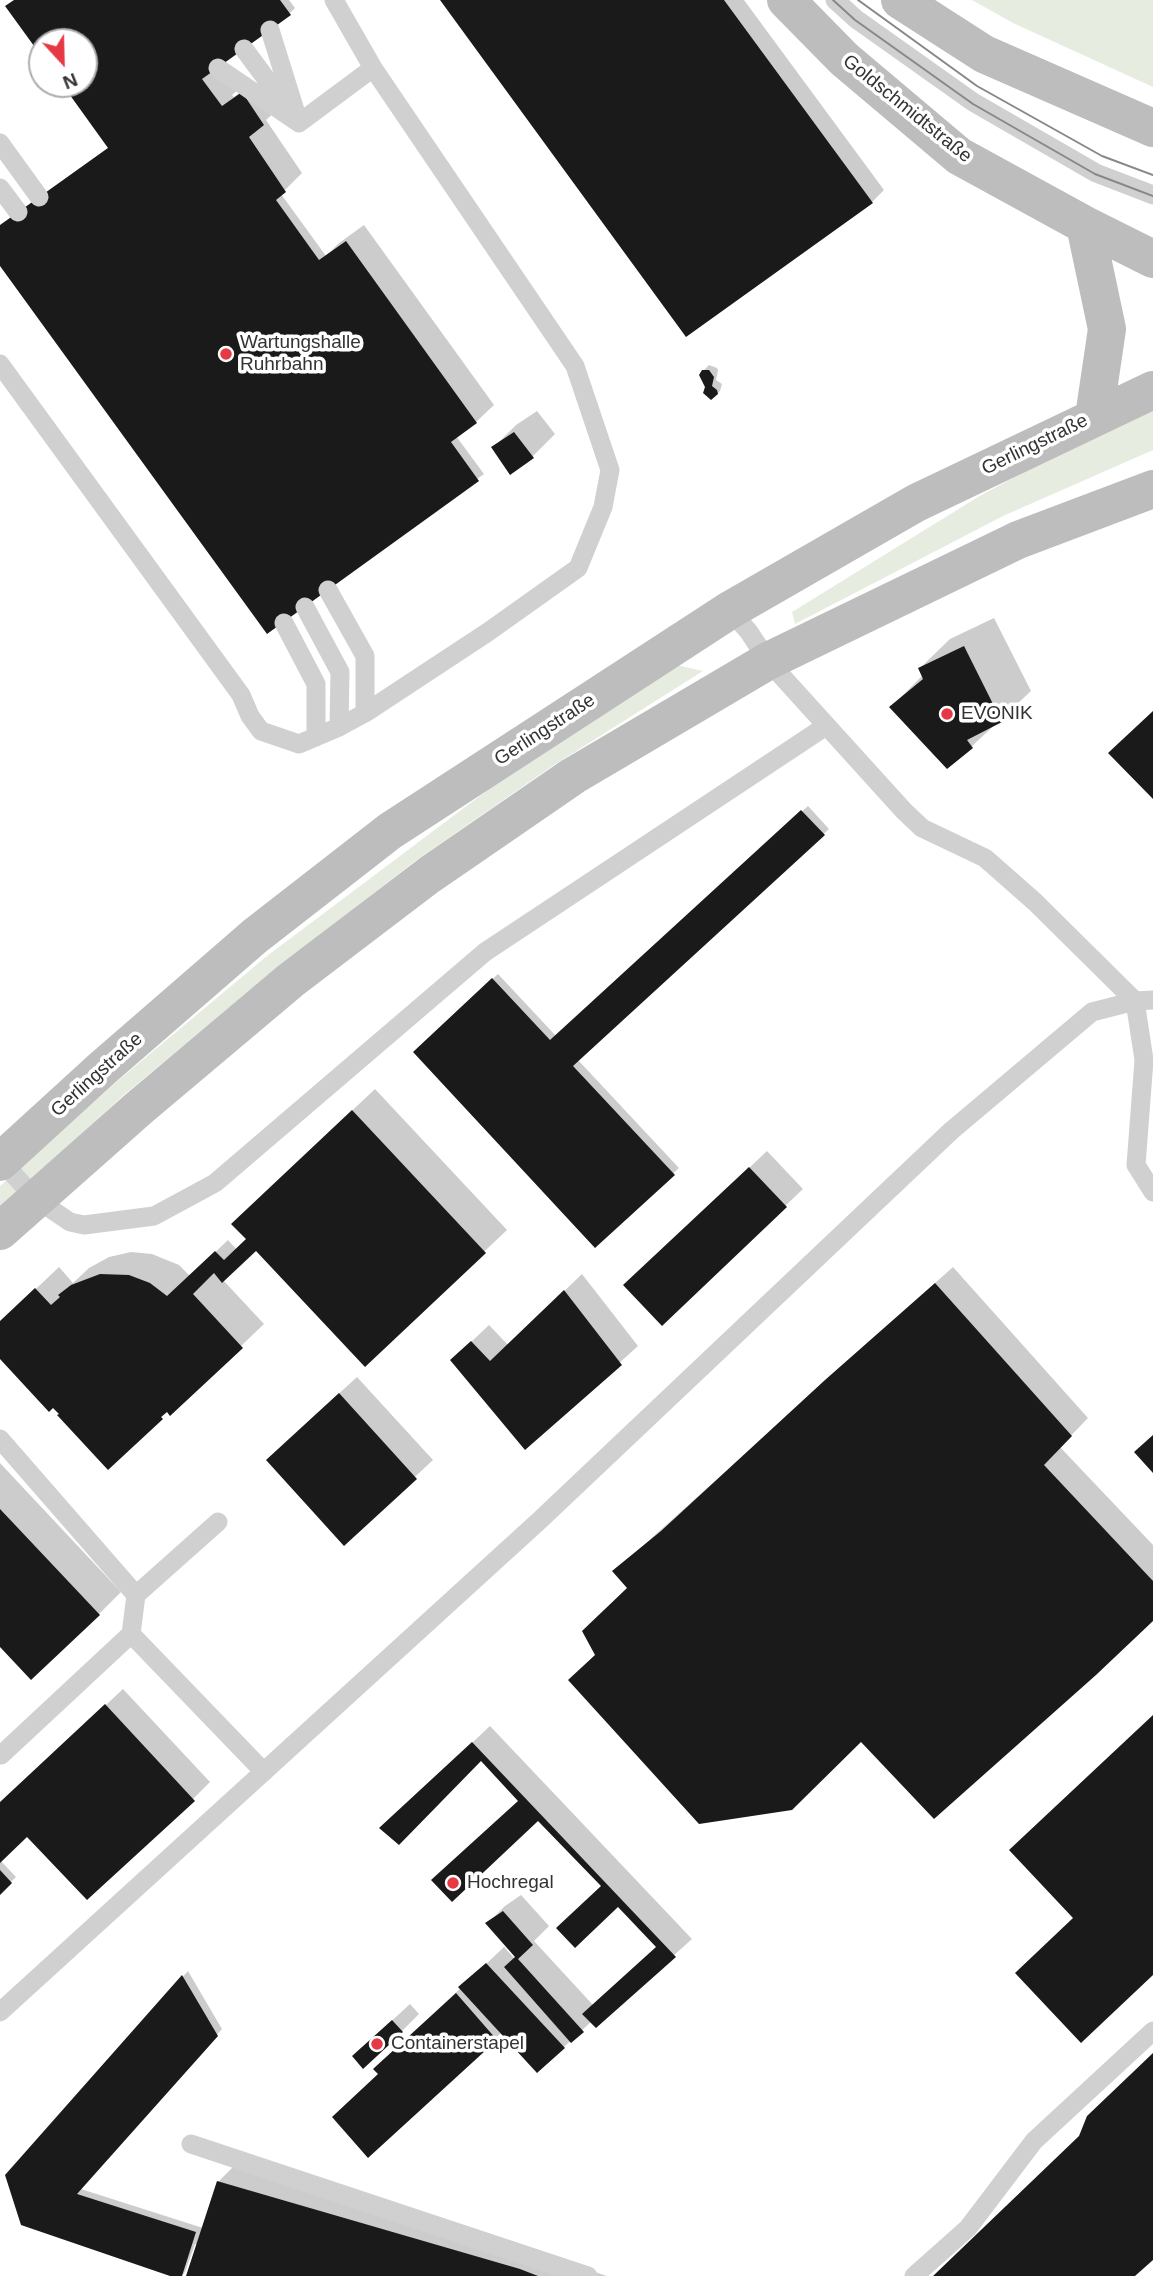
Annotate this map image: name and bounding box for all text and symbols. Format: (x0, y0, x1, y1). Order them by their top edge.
north arrow (28, 28, 98, 98)
street label: Goldschmidtstraße (838, 50, 976, 168)
text: N (60, 69, 81, 93)
place label: Wartungshalle Ruhrbahn (240, 332, 361, 376)
marker: Wartungshalle Ruhrbahn (218, 346, 234, 362)
street label: Gerlingstraße (978, 410, 1092, 480)
street label: Gerlingstraße (491, 689, 599, 771)
place label: EVONIK (961, 703, 1033, 725)
marker: EVONIK (939, 706, 955, 722)
street label: Gerlingstraße (47, 1028, 147, 1122)
place label: Hochregal (467, 1872, 554, 1894)
marker: Hochregal (445, 1875, 461, 1891)
place label: Containerstapel (391, 2033, 524, 2055)
marker: Containerstapel (369, 2036, 385, 2052)

